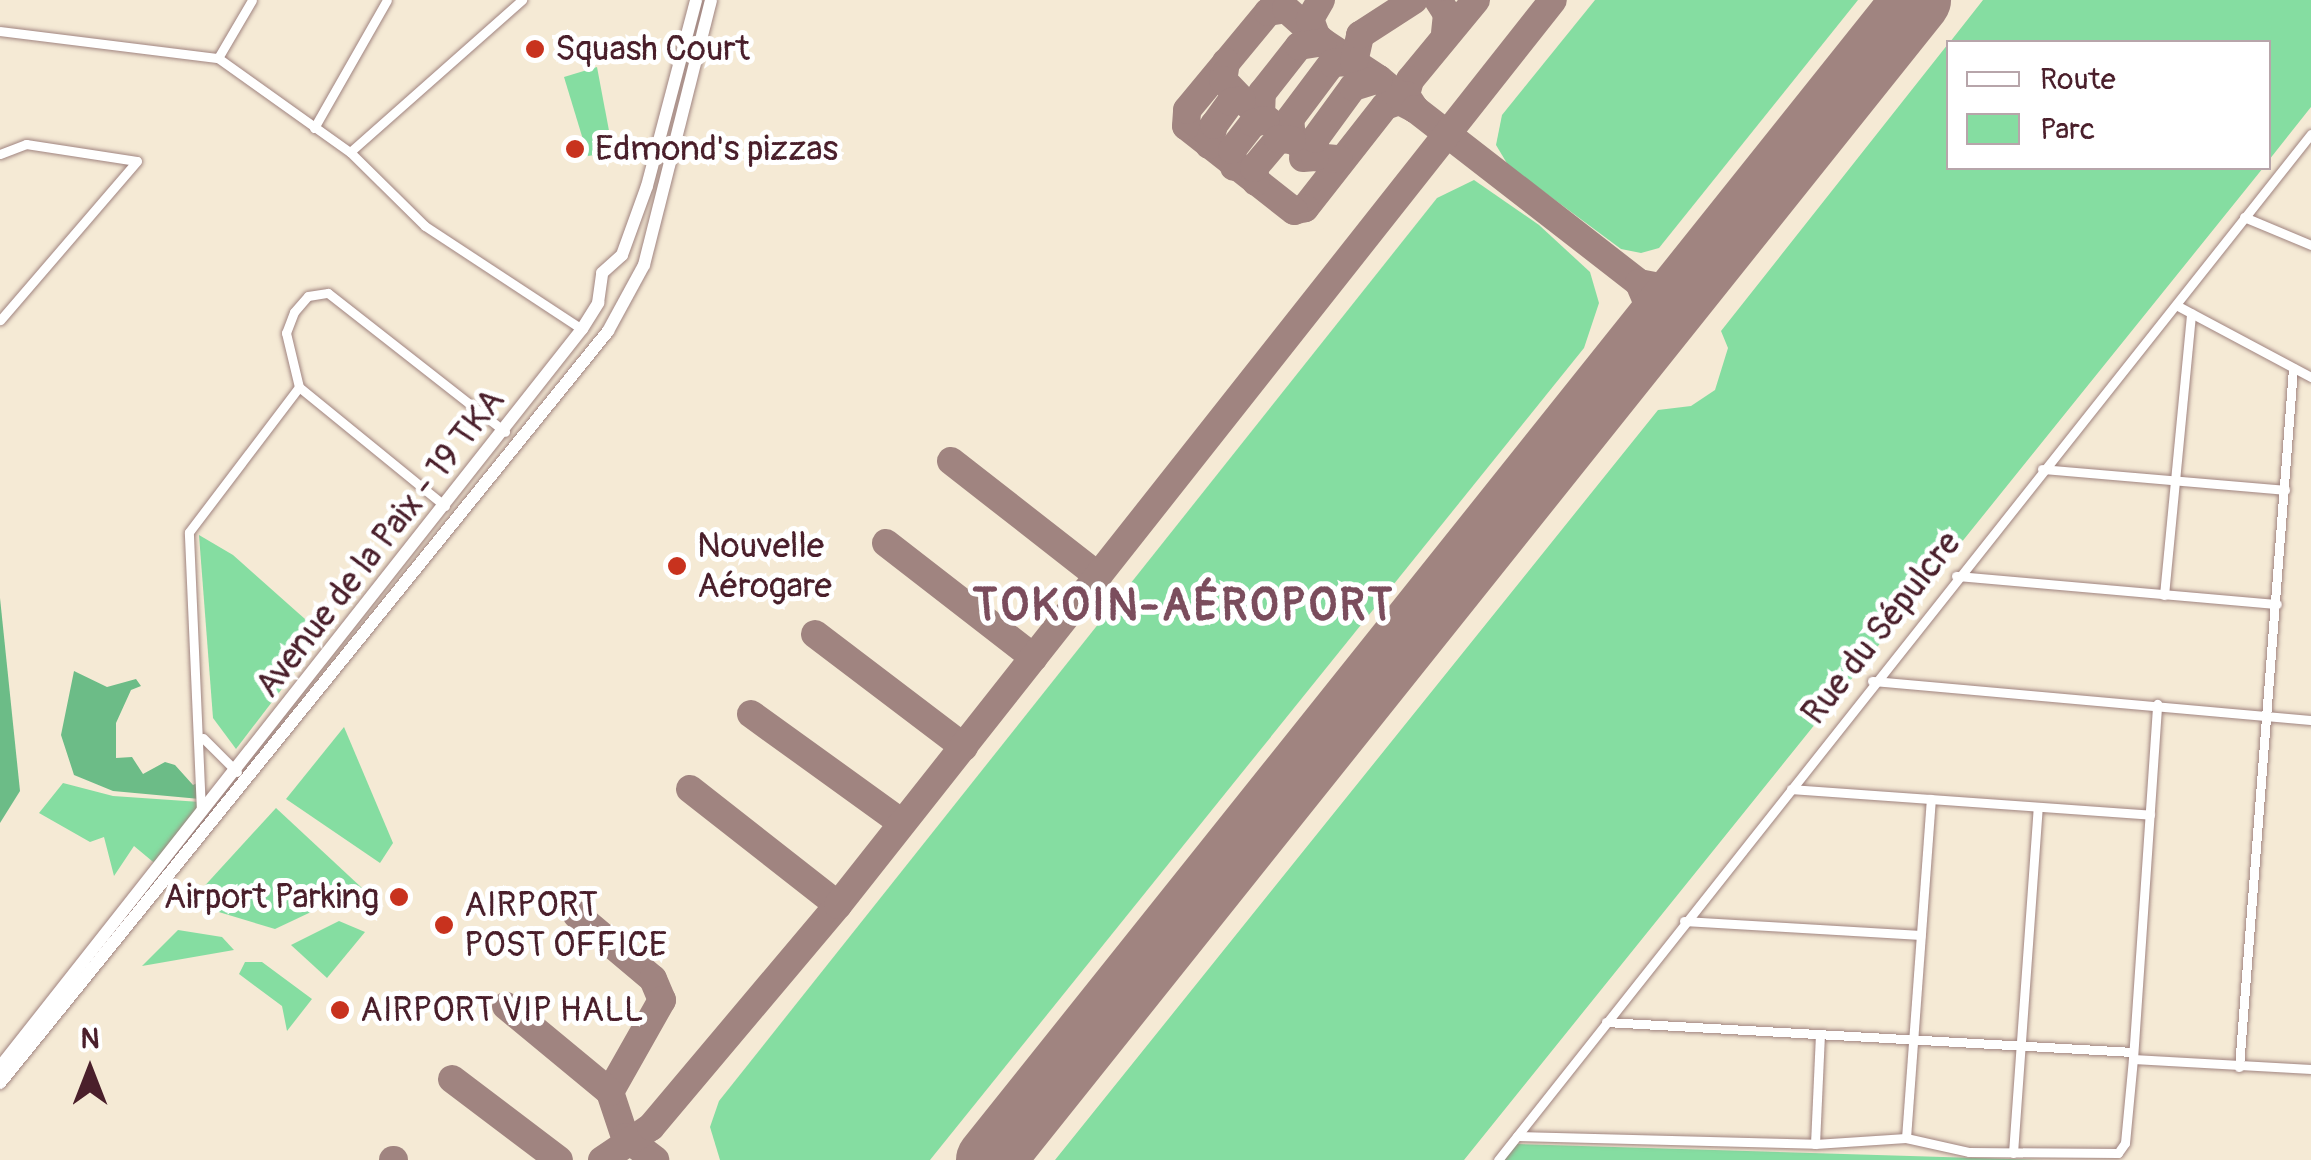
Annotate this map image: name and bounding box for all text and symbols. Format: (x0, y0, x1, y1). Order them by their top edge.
place label: Squash Court (555, 28, 750, 70)
marker: Squash Court (524, 38, 546, 60)
legend (1946, 40, 2271, 170)
text: Route (2040, 61, 2115, 98)
text: Parc (2040, 111, 2095, 148)
place label: Edmond's pizzas (595, 128, 838, 170)
marker: Edmond's pizzas (564, 138, 586, 160)
street label: Avenue de la Paix - 19 TKA (246, 380, 514, 706)
street label: Rue du Sépulcre (1793, 523, 1969, 733)
place label: Nouvelle Aérogare (697, 525, 832, 607)
marker: Nouvelle Aérogare (666, 555, 688, 577)
district label: TOKOIN-AÉROPORT (973, 580, 1395, 634)
place label: Airport Parking (163, 876, 379, 918)
place label: AIRPORT POST OFFICE (464, 884, 667, 966)
marker: Airport Parking (388, 886, 410, 908)
marker: AIRPORT POST OFFICE (433, 914, 455, 936)
place label: AIRPORT VIP HALL (360, 989, 644, 1031)
marker: AIRPORT VIP HALL (329, 999, 351, 1021)
north arrow (40, 1020, 140, 1120)
text: N (81, 1022, 99, 1057)

